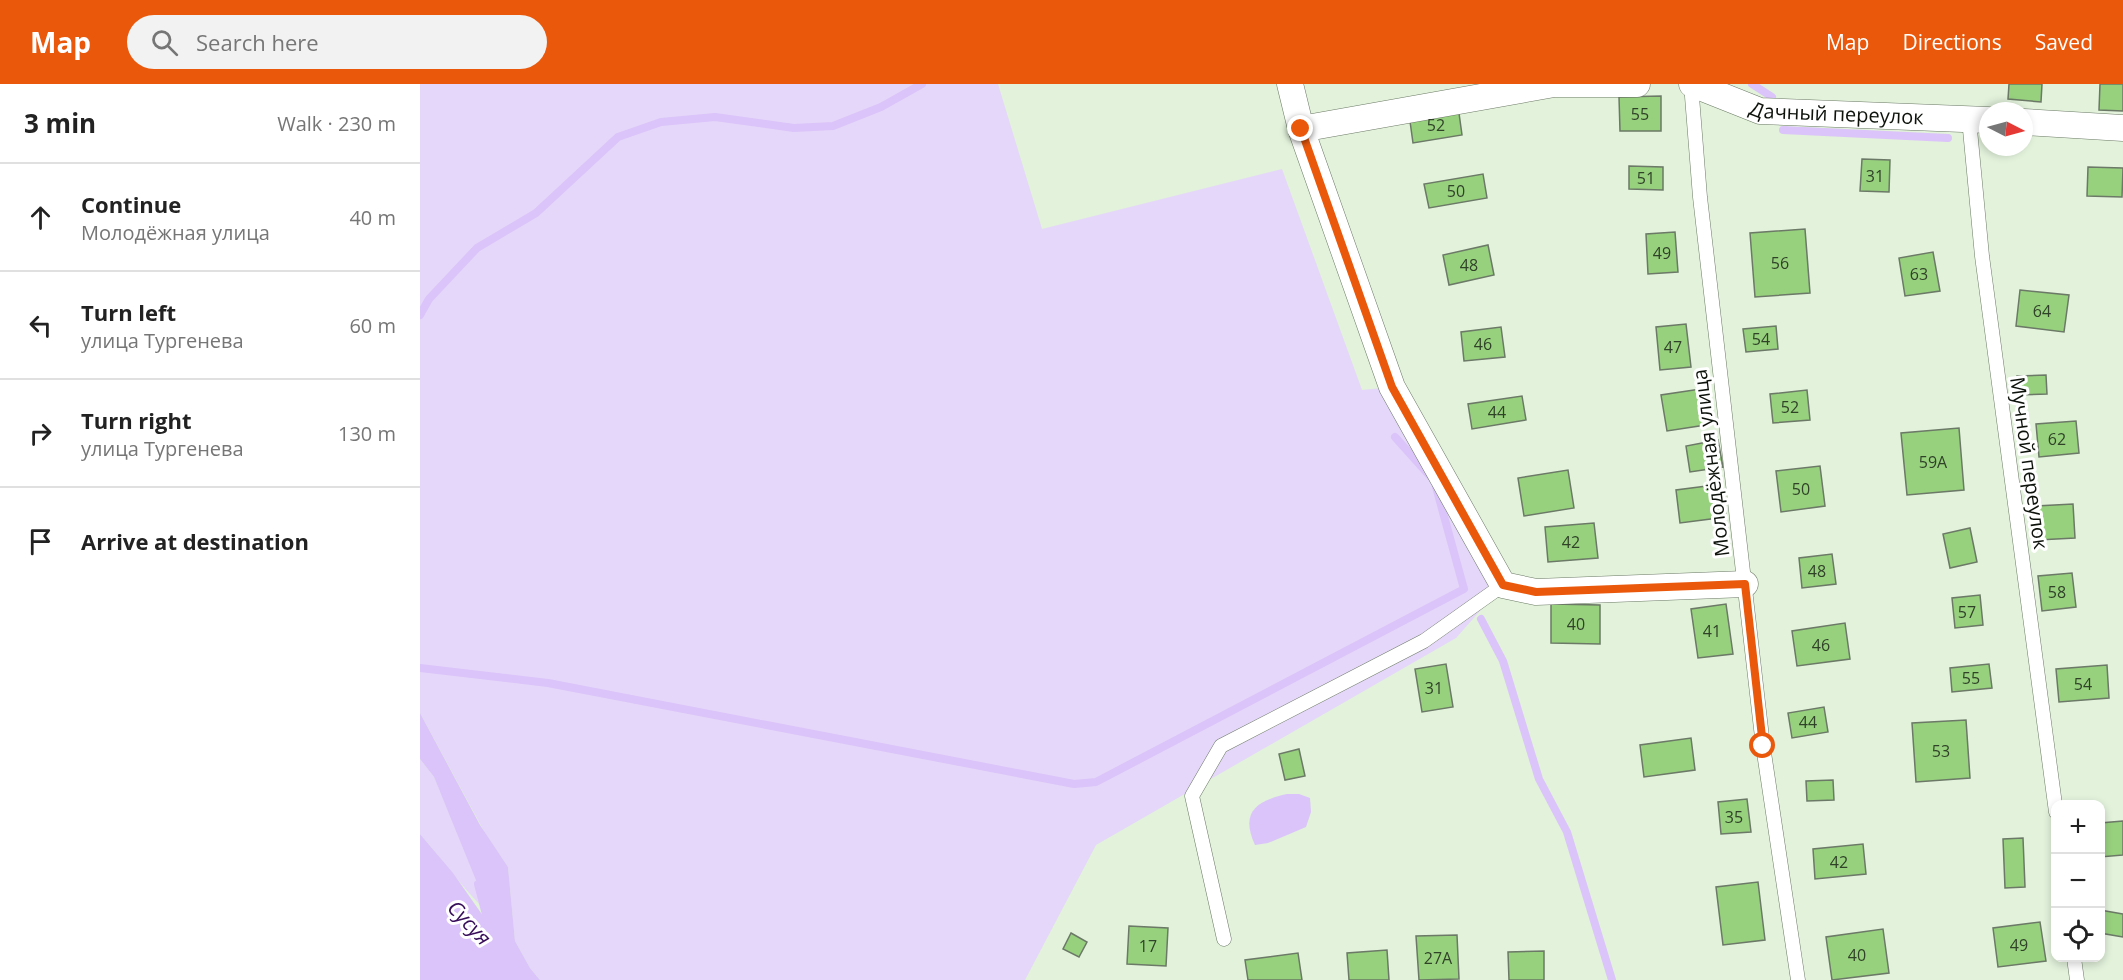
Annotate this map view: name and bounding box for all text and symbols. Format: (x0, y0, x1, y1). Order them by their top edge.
search box (127, 15, 547, 69)
text: Map (30, 23, 91, 61)
icon: search (148, 26, 181, 59)
text: Search here (196, 27, 319, 57)
text: Map (1826, 28, 1869, 56)
text: Directions (1902, 28, 2002, 56)
text: Saved (2035, 28, 2093, 56)
street label: Дачный переулок (1746, 94, 1925, 130)
north arrow (1979, 102, 2033, 156)
house number: 55 (1631, 103, 1649, 125)
text: 3 min (24, 105, 96, 141)
text: Walk · 230 m (277, 110, 396, 137)
house number: 52 (1427, 114, 1445, 136)
route end (1287, 115, 1313, 141)
house number: 31 (1866, 165, 1884, 187)
house number: 51 (1637, 167, 1655, 189)
house number: 50 (1447, 180, 1465, 202)
text: Continue (81, 189, 181, 219)
icon: ahead (24, 201, 57, 234)
text: 40 m (349, 204, 396, 231)
text: Молодёжная улица (81, 219, 270, 246)
house number: 49 (1653, 242, 1671, 264)
house number: 56 (1771, 252, 1789, 274)
house number: 48 (1460, 254, 1478, 276)
house number: 63 (1910, 263, 1928, 285)
text: Turn left (81, 297, 176, 327)
house number: 64 (2033, 300, 2051, 322)
icon: left (24, 309, 57, 342)
text: 60 m (349, 312, 396, 339)
text: улица Тургенева (81, 327, 244, 354)
house number: 54 (1752, 328, 1770, 350)
house number: 46 (1474, 333, 1492, 355)
house number: 47 (1664, 336, 1682, 358)
street label: Молодёжная улица (1686, 368, 1735, 558)
street label: Мучной переулок (2004, 375, 2055, 551)
house number: 52 (1781, 396, 1799, 418)
house number: 44 (1488, 401, 1506, 423)
text: Turn right (81, 405, 192, 435)
icon: right (24, 417, 57, 450)
text: 130 m (338, 420, 396, 447)
house number: 62 (2048, 428, 2066, 450)
text: улица Тургенева (81, 435, 244, 462)
house number: 59А (1919, 451, 1948, 473)
house number: 50 (1792, 478, 1810, 500)
icon: arrive (24, 525, 57, 558)
text: Arrive at destination (81, 526, 309, 556)
house number: 42 (1562, 531, 1580, 553)
house number: 48 (1808, 560, 1826, 582)
house number: 58 (2048, 581, 2066, 603)
house number: 57 (1958, 601, 1976, 623)
house number: 40 (1567, 613, 1585, 635)
house number: 41 (1703, 620, 1721, 642)
house number: 46 (1812, 634, 1830, 656)
house number: 55 (1962, 667, 1980, 689)
house number: 54 (2074, 673, 2092, 695)
house number: 31 (1425, 677, 1443, 699)
house number: 44 (1799, 711, 1817, 733)
route start (1749, 732, 1775, 758)
house number: 53 (1932, 740, 1950, 762)
map controls (2051, 800, 2105, 962)
button: + (2051, 800, 2105, 854)
house number: 35 (1725, 806, 1743, 828)
house number: 42 (1830, 851, 1848, 873)
button: − (2051, 854, 2105, 908)
water label: Сусуя (442, 894, 498, 951)
button: locate (2051, 908, 2105, 962)
house number: 49 (2010, 934, 2028, 956)
house number: 17 (1139, 935, 1157, 957)
house number: 40 (1848, 944, 1866, 966)
house number: 27А (1424, 947, 1453, 969)

